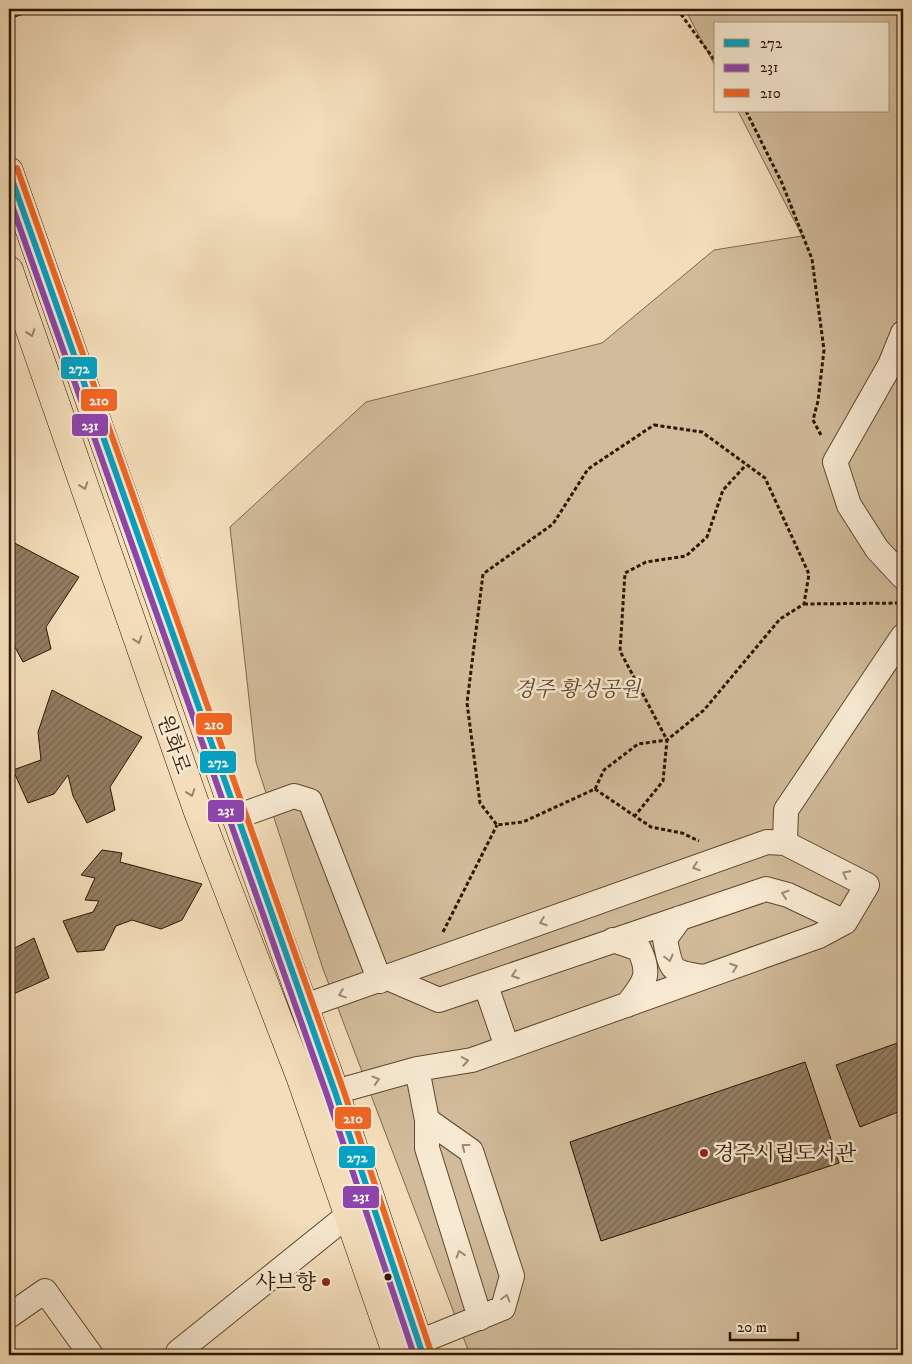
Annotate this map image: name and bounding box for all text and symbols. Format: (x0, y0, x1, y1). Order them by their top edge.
legend (714, 22, 890, 112)
text: 272 (760, 34, 783, 53)
text: 231 (760, 58, 778, 77)
text: 210 (760, 84, 781, 103)
one-way arrow (25, 328, 35, 336)
line badge: 272 (60, 356, 98, 380)
text: 272 (69, 360, 91, 378)
line badge: 210 (80, 388, 118, 412)
text: 210 (89, 392, 109, 410)
line badge: 231 (71, 413, 109, 437)
text: 231 (81, 417, 99, 435)
one-way arrow (78, 481, 88, 490)
one-way arrow (132, 635, 142, 643)
park label: 경주 황성공원 (514, 677, 642, 703)
street label: 원화로 (151, 711, 195, 777)
line badge: 210 (195, 712, 233, 736)
text: 210 (204, 716, 224, 734)
line badge: 272 (199, 750, 237, 774)
text: 272 (208, 754, 230, 772)
one-way arrow (186, 788, 196, 797)
line badge: 231 (207, 799, 245, 823)
text: 231 (217, 802, 235, 820)
one-way arrow (692, 861, 701, 871)
one-way arrow (843, 870, 852, 880)
one-way arrow (781, 890, 790, 900)
one-way arrow (539, 916, 548, 926)
one-way arrow (663, 953, 674, 962)
one-way arrow (729, 963, 737, 973)
one-way arrow (511, 969, 520, 979)
one-way arrow (339, 988, 347, 998)
one-way arrow (460, 1056, 469, 1066)
one-way arrow (371, 1076, 379, 1086)
line badge: 210 (334, 1106, 372, 1130)
text: 210 (343, 1110, 363, 1128)
place label: 경주시립도서관 (714, 1141, 857, 1167)
one-way arrow (461, 1143, 470, 1152)
line badge: 272 (338, 1145, 376, 1169)
marker: 경주시립도서관 (698, 1147, 710, 1159)
text: 272 (347, 1149, 369, 1167)
line badge: 231 (342, 1185, 380, 1209)
text: 231 (352, 1188, 370, 1206)
one-way arrow (456, 1251, 466, 1259)
place label: 샤브향 (255, 1270, 317, 1296)
unlabelled marker (383, 1272, 393, 1282)
marker: 샤브향 (320, 1276, 332, 1288)
one-way arrow (500, 1294, 511, 1303)
scale bar (730, 1309, 797, 1341)
text: 20 m (737, 1318, 767, 1337)

